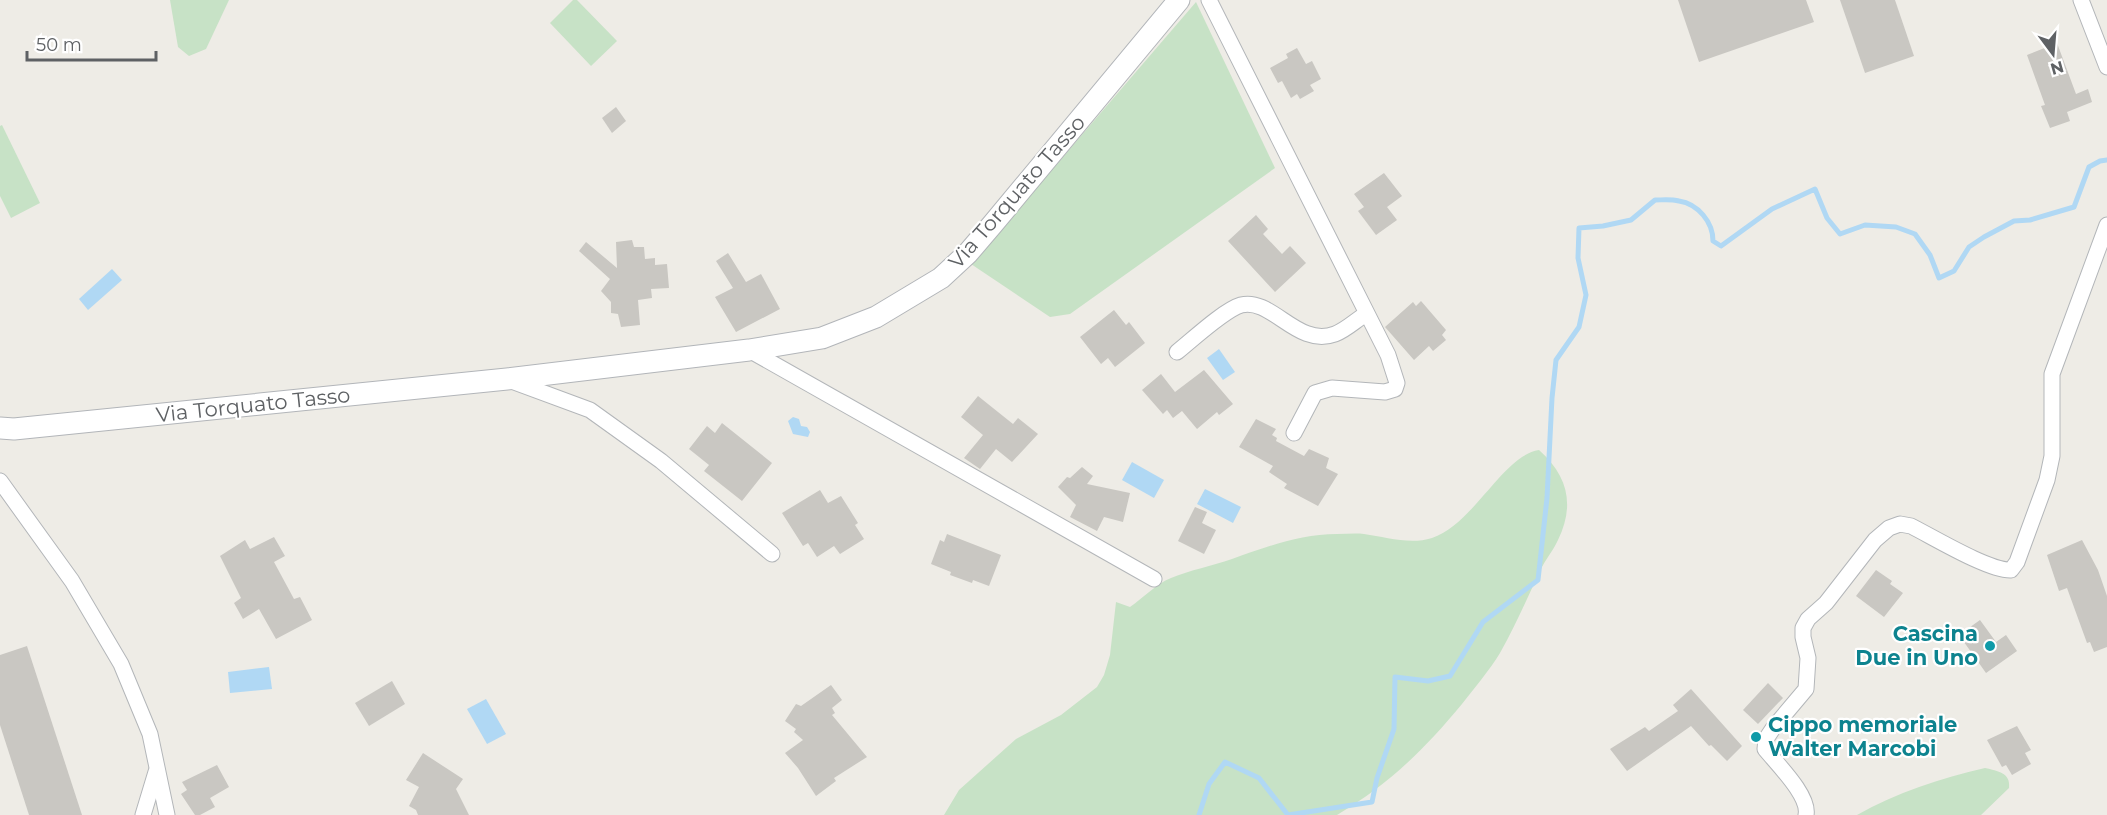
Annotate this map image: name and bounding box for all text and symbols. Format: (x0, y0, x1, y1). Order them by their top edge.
scale bar (27, 24, 156, 62)
north arrow (2023, 24, 2083, 84)
text: 50 m (36, 34, 82, 56)
text: N (2048, 57, 2066, 79)
street label: Via Torquato Tasso (943, 110, 1090, 273)
street label: Via Torquato Tasso (155, 382, 351, 427)
place label: Cascina Due in Uno (1855, 621, 1978, 670)
marker: Cascina Due in Uno (1983, 639, 1997, 653)
place label: Cippo memoriale Walter Marcobi (1768, 712, 1957, 761)
marker: Cippo memoriale Walter Marcobi (1749, 730, 1763, 744)

